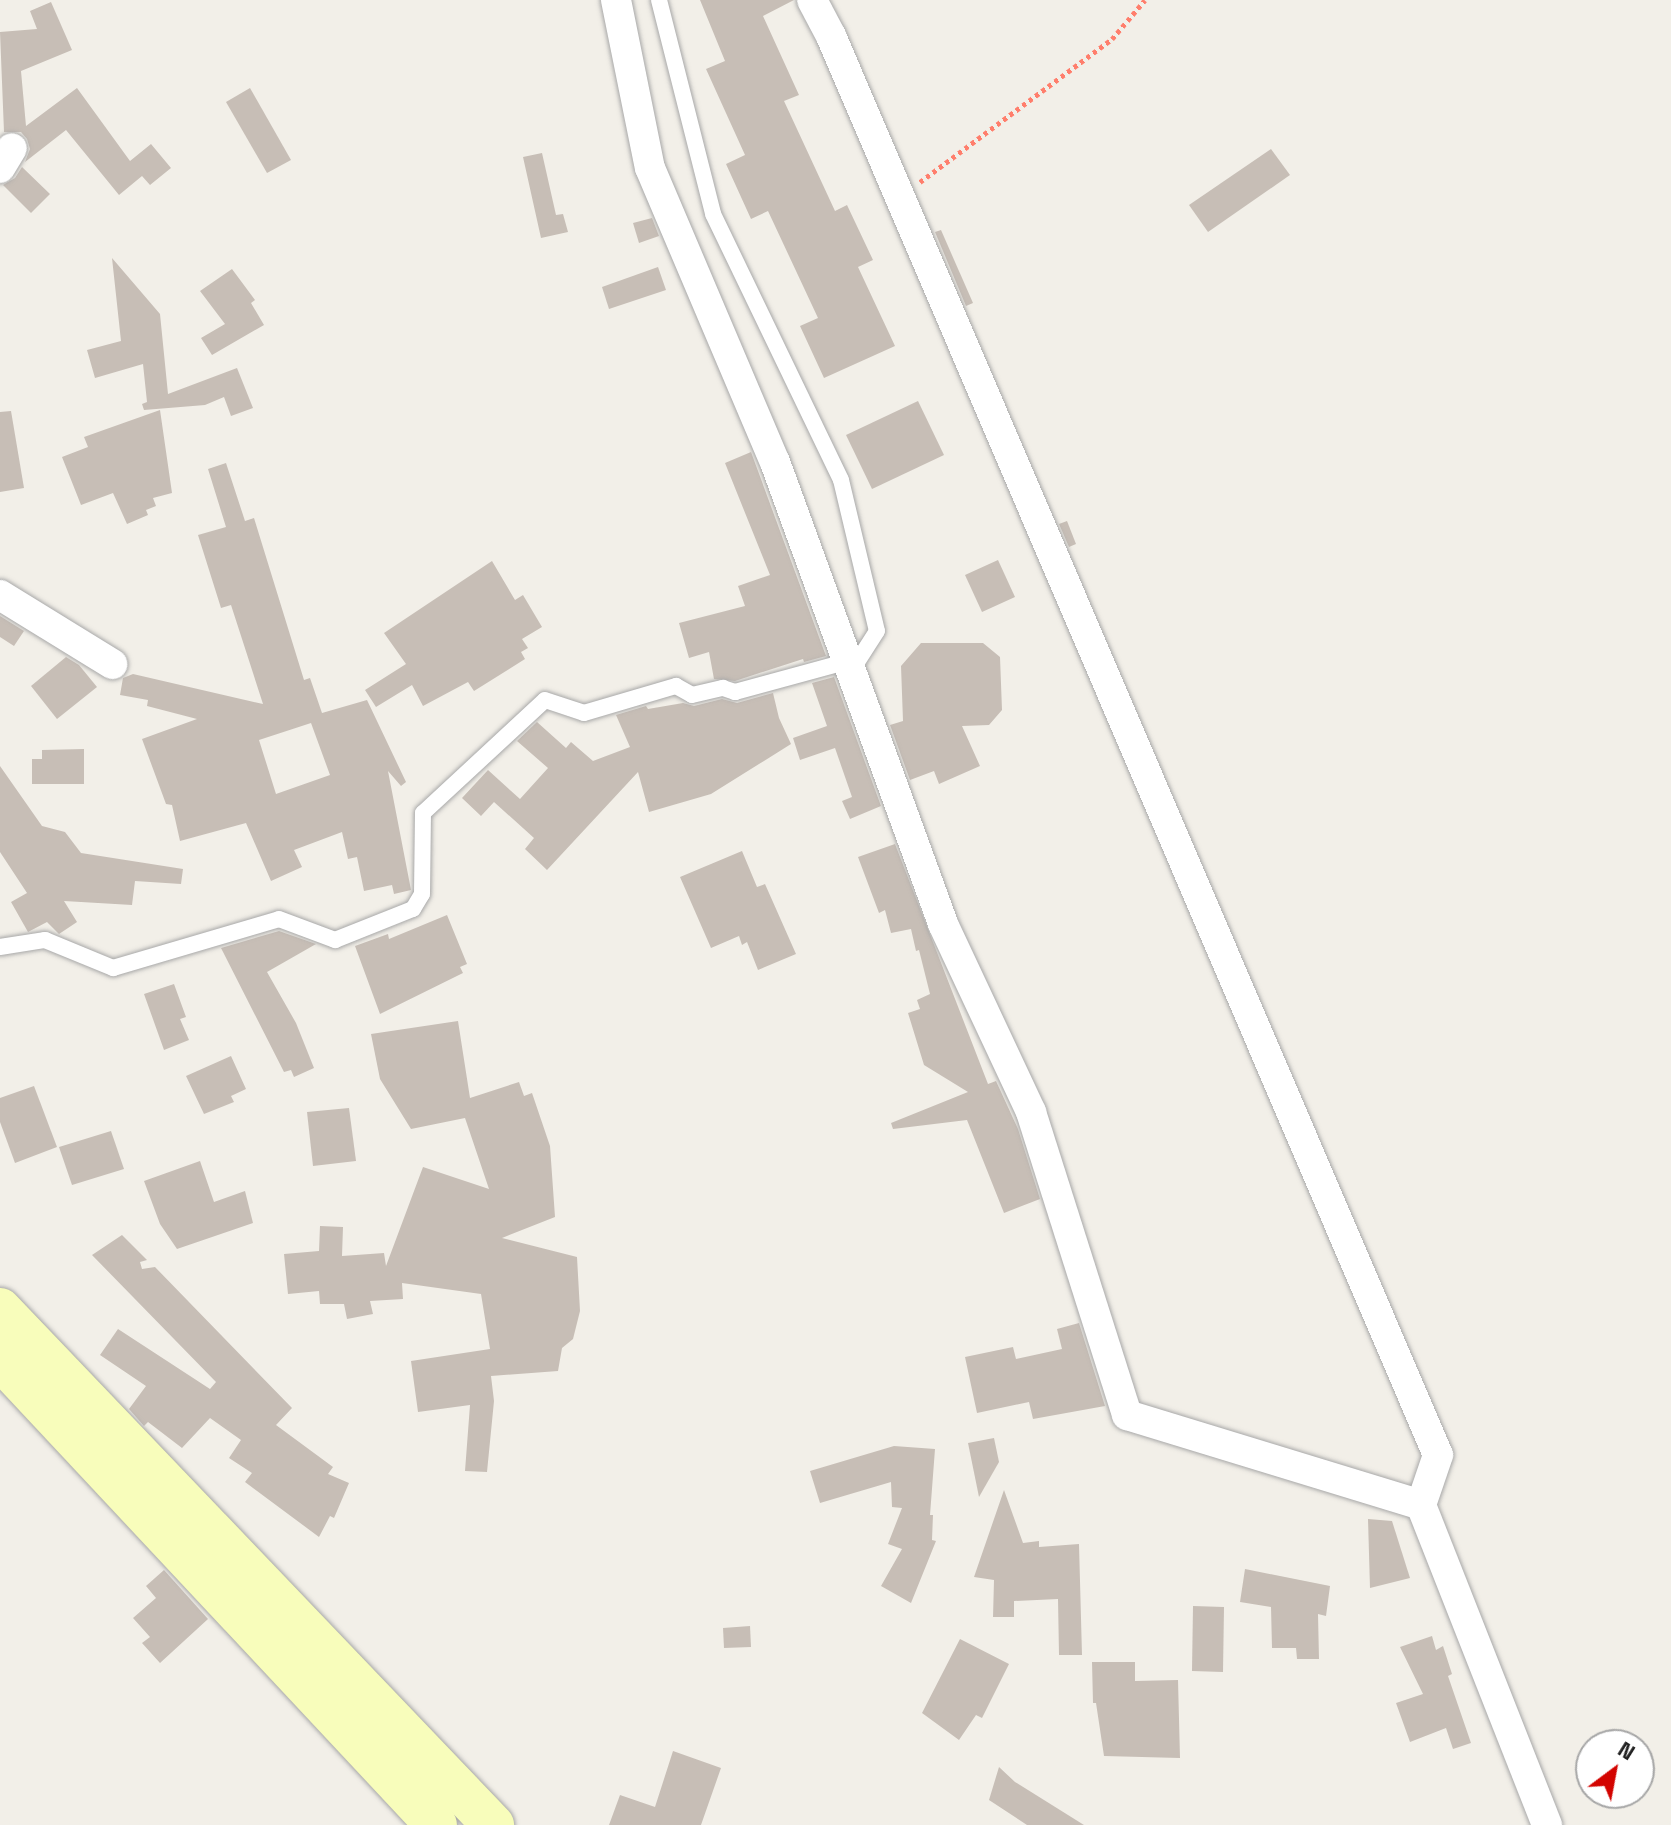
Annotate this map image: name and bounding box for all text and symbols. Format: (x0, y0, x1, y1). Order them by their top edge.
north arrow (1575, 1729, 1655, 1809)
text: N (1613, 1735, 1640, 1766)

